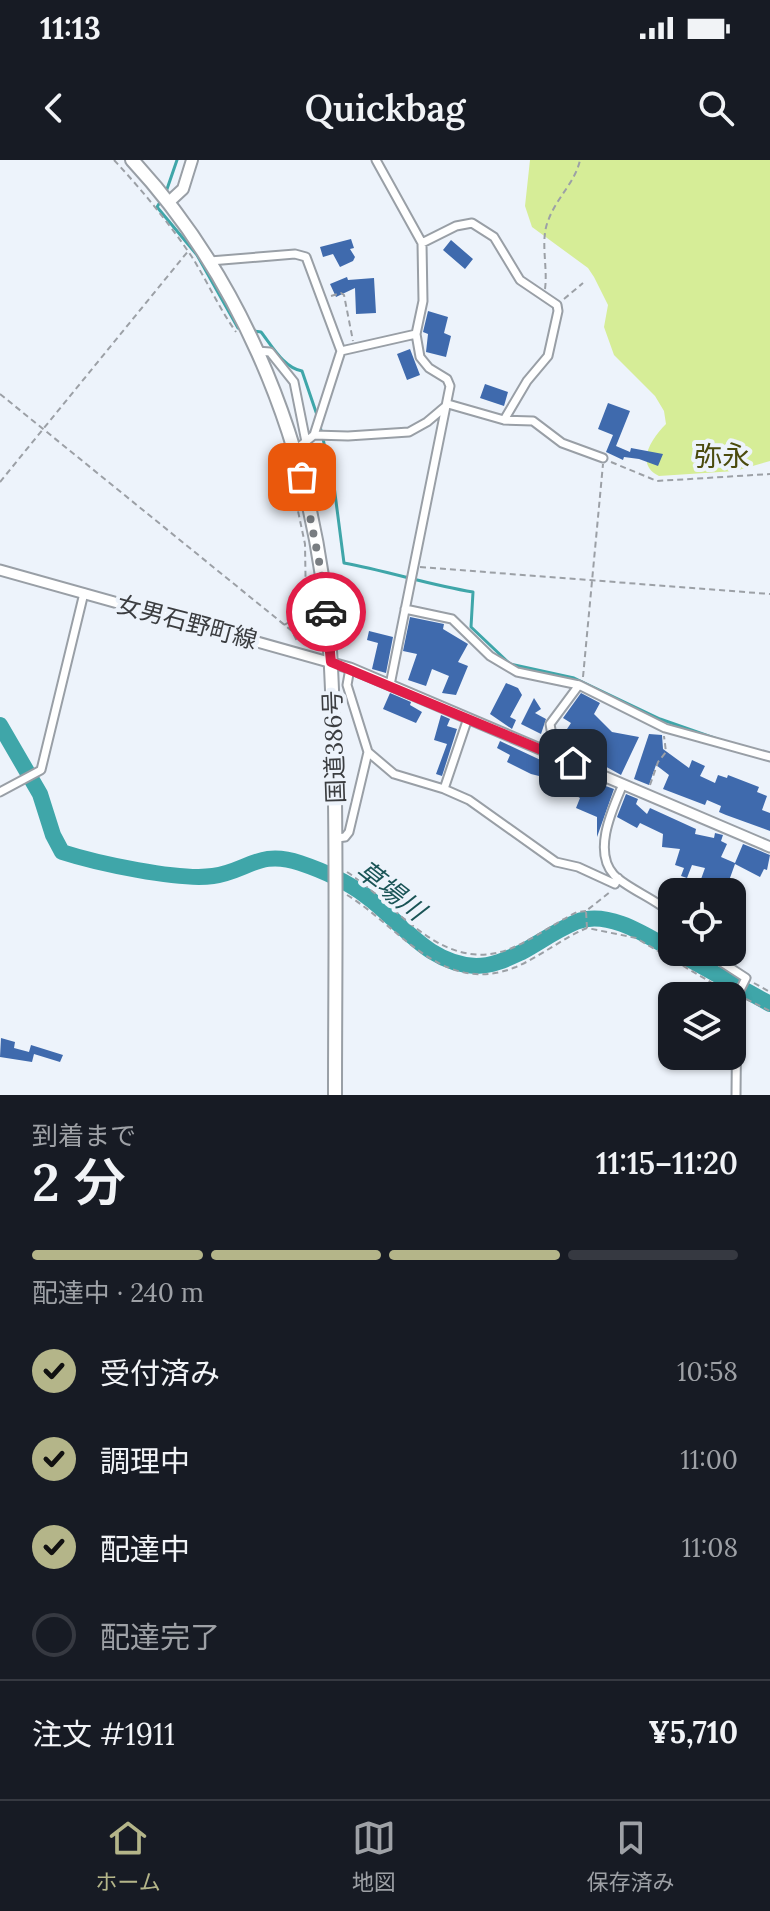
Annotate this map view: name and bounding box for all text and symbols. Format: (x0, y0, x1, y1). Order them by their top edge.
text: 11:13 (40, 9, 101, 47)
text: Quickbag (305, 85, 465, 131)
icon: back (32, 86, 76, 130)
icon: search (694, 86, 738, 130)
district label: 弥永 (694, 438, 750, 474)
pin (268, 443, 336, 511)
icon: bag (280, 455, 324, 499)
courier (286, 572, 366, 652)
street label: 女男石野町線 (113, 588, 261, 656)
icon: car (304, 590, 348, 634)
street label: 国道386号 (317, 690, 351, 804)
pin (539, 729, 607, 797)
icon: home (551, 741, 595, 785)
water label: 草場川 (350, 853, 434, 929)
map controls (658, 878, 746, 1070)
button: locate (658, 878, 746, 966)
button: layers (658, 982, 746, 1070)
text: 到着まで (32, 1119, 136, 1152)
text: 11:15–11:20 (596, 1144, 738, 1182)
text: 2 分 (32, 1149, 125, 1215)
text: 配達中 · 240 m (32, 1276, 204, 1309)
icon: check (32, 1349, 76, 1393)
text: 受付済み (100, 1354, 220, 1392)
text: 10:58 (677, 1355, 738, 1388)
icon: check (32, 1437, 76, 1481)
text: 調理中 (100, 1442, 190, 1480)
text: 11:00 (680, 1443, 738, 1476)
icon: check (32, 1525, 76, 1569)
text: 配達中 (100, 1530, 190, 1568)
text: 11:08 (682, 1531, 738, 1564)
text: 配達完了 (100, 1618, 220, 1656)
text: ¥5,710 (648, 1713, 738, 1751)
text: 注文 #1911 (32, 1715, 175, 1753)
tab: ホーム (95, 1816, 161, 1896)
tab: 地図 (352, 1816, 396, 1896)
tab: 保存済み (587, 1816, 675, 1896)

